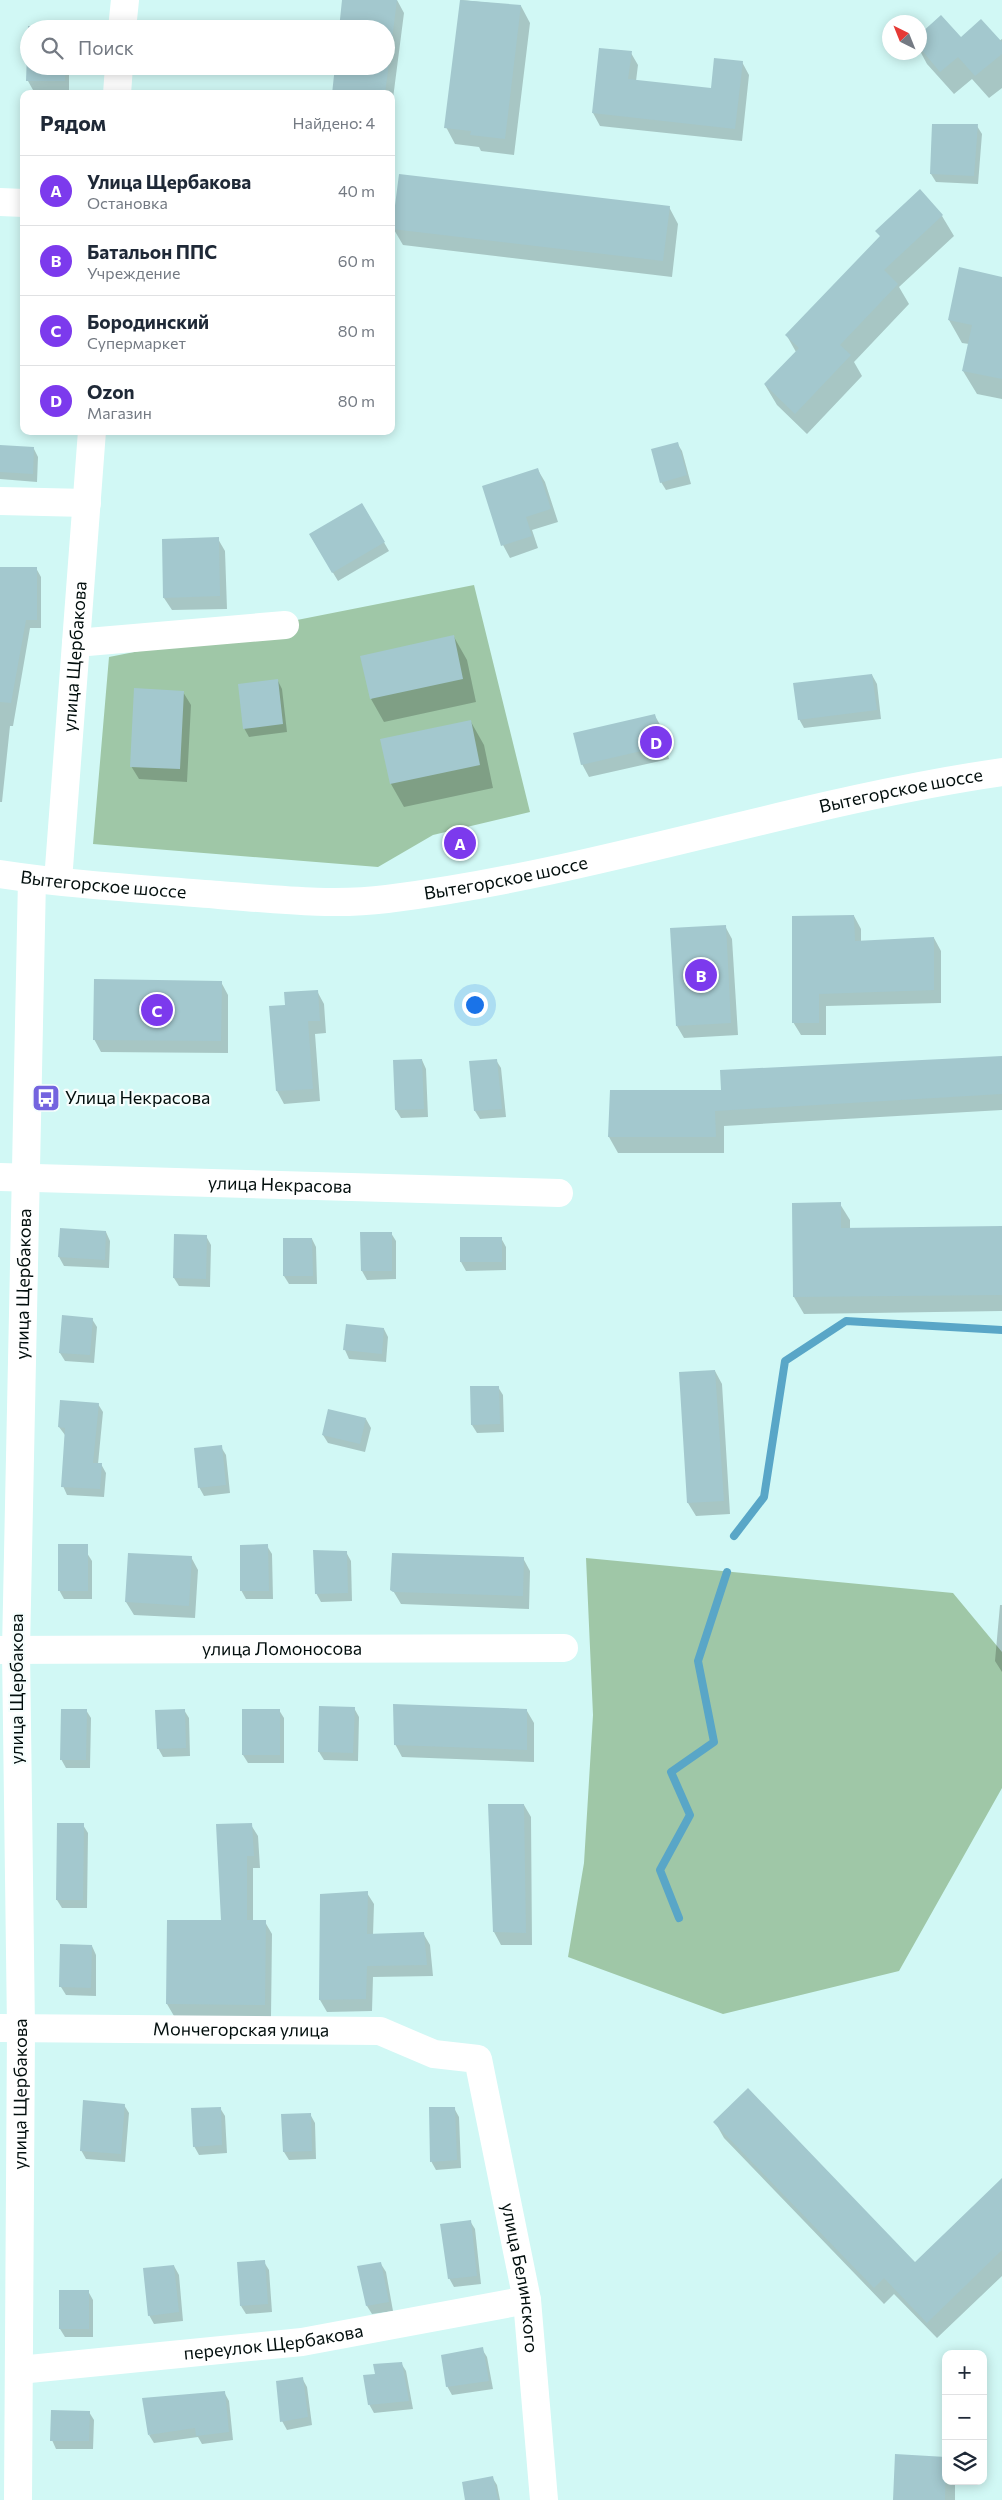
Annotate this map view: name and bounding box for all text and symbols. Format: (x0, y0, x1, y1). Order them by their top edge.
north arrow (882, 15, 927, 60)
search box (20, 20, 395, 75)
icon: search (38, 34, 66, 62)
text: Поиск (78, 36, 134, 59)
text: Рядом (40, 110, 106, 135)
text: Найдено: 4 (293, 113, 375, 132)
text: Улица Щербакова (87, 170, 251, 193)
text: A (50, 181, 62, 200)
text: 40 m (338, 181, 375, 200)
text: Остановка (87, 193, 168, 212)
text: Батальон ППС (87, 240, 217, 263)
text: B (51, 251, 61, 270)
text: 60 m (338, 251, 375, 270)
text: Учреждение (87, 263, 180, 282)
text: Бородинский (87, 310, 209, 333)
text: C (51, 321, 61, 340)
text: 80 m (338, 321, 375, 340)
text: Супермаркет (87, 333, 186, 352)
text: Ozon (87, 380, 135, 403)
text: D (50, 391, 62, 410)
text: 80 m (338, 391, 375, 410)
text: Магазин (87, 403, 152, 422)
street label: улица Щербакова (57, 580, 91, 733)
pin: D (640, 723, 672, 761)
street label: Вытегорское шоссе (817, 763, 984, 817)
pin: A (444, 824, 476, 862)
street label: Вытегорское шоссе (422, 851, 590, 904)
street label: Вытегорское шоссе (19, 865, 187, 902)
pin: B (685, 956, 717, 994)
pin: C (141, 991, 173, 1029)
your location (462, 992, 488, 1018)
bus stop icon: Улица Некрасова (31, 1083, 61, 1113)
place label: Улица Некрасова (65, 1086, 210, 1108)
street label: улица Некрасова (208, 1171, 352, 1197)
street label: улица Щербакова (10, 1208, 35, 1360)
street label: улица Щербакова (5, 1613, 27, 1765)
street label: улица Ломоносова (202, 1637, 362, 1659)
street label: Мончегорская улица (153, 2017, 329, 2041)
street label: улица Щербакова (8, 2018, 31, 2170)
street label: улица Белинского (497, 2201, 543, 2354)
street label: переулок Щербакова (182, 2319, 365, 2364)
map controls (942, 2350, 987, 2485)
button: + (942, 2350, 987, 2395)
button: − (942, 2395, 987, 2440)
button: layers (942, 2440, 987, 2485)

